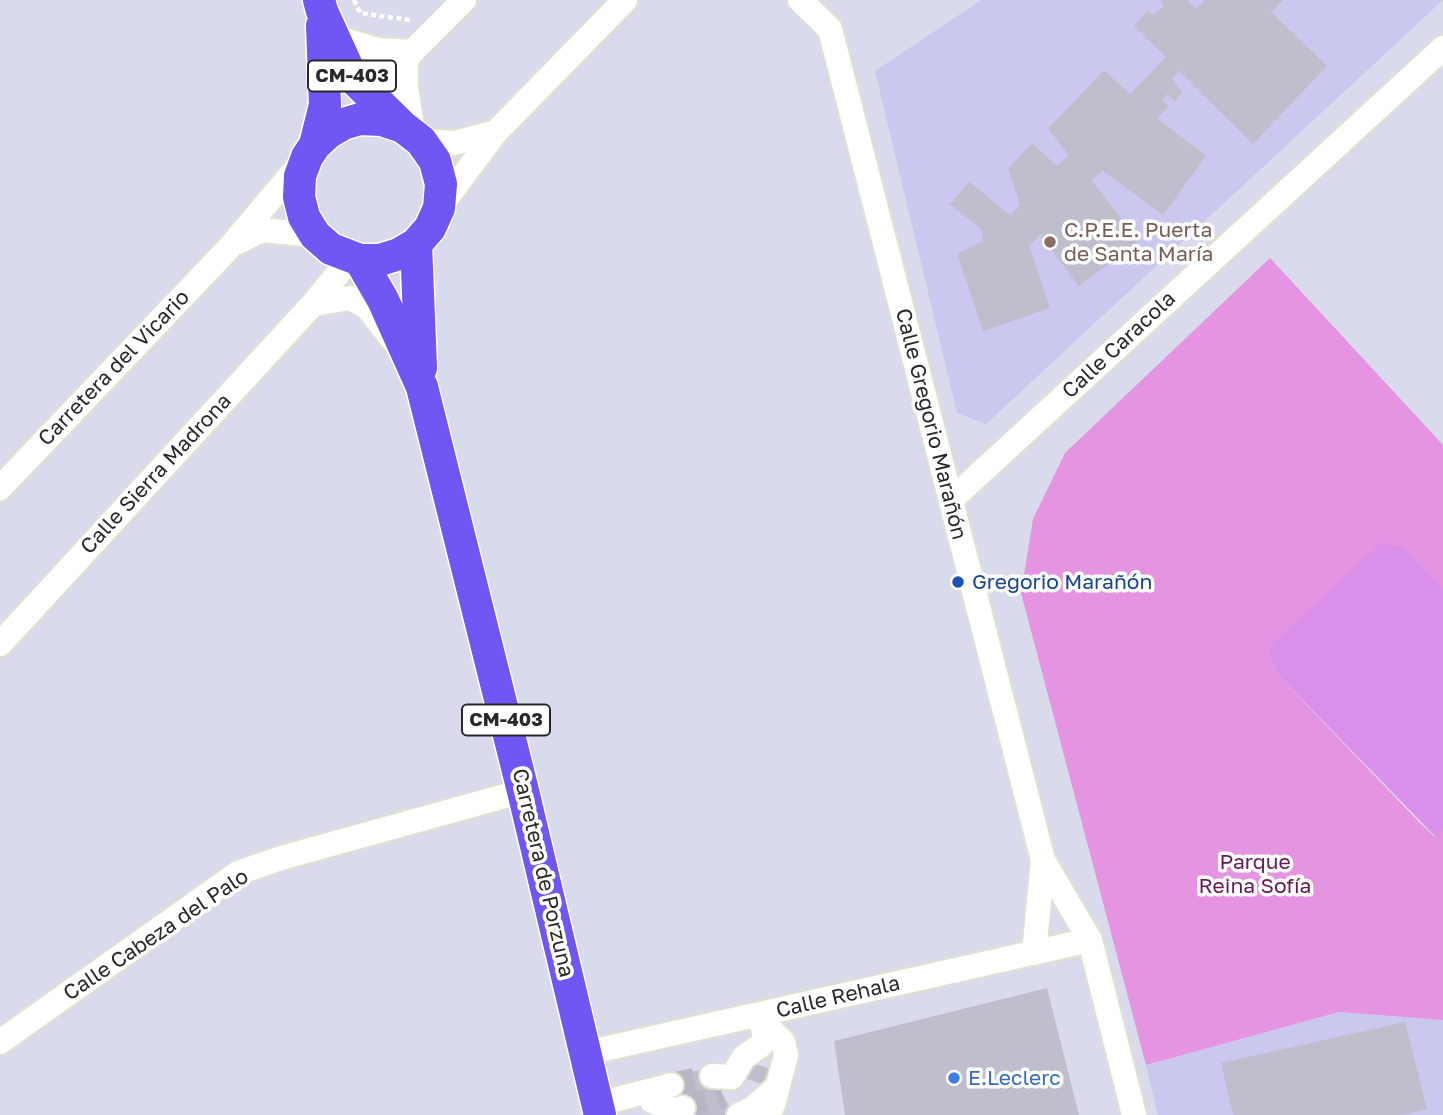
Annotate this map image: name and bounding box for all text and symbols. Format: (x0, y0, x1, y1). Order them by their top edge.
road number: CM-403 (308, 60, 396, 92)
place label: C.P.E.E. Puerta de Santa María (1064, 217, 1213, 267)
marker: C.P.E.E. Puerta de Santa María (1042, 234, 1058, 250)
street label: Carretera del Vicario (33, 285, 195, 451)
street label: Calle Caracola (1057, 286, 1181, 404)
street label: Calle Gregorio Marañón (890, 306, 972, 542)
street label: Calle Sierra Madrona (75, 389, 237, 559)
place label: Gregorio Marañón (972, 569, 1152, 595)
marker: Gregorio Marañón (950, 574, 966, 590)
road number: CM-403 (462, 705, 550, 736)
street label: Carretera de Porzuna (507, 766, 579, 980)
park label: Parque Reina Sofía (1199, 849, 1311, 899)
street label: Calle Cabeza del Palo (59, 864, 253, 1006)
street label: Calle Rehala (774, 971, 902, 1023)
place label: E.Leclerc (968, 1065, 1061, 1091)
marker: E.Leclerc (946, 1070, 962, 1086)

